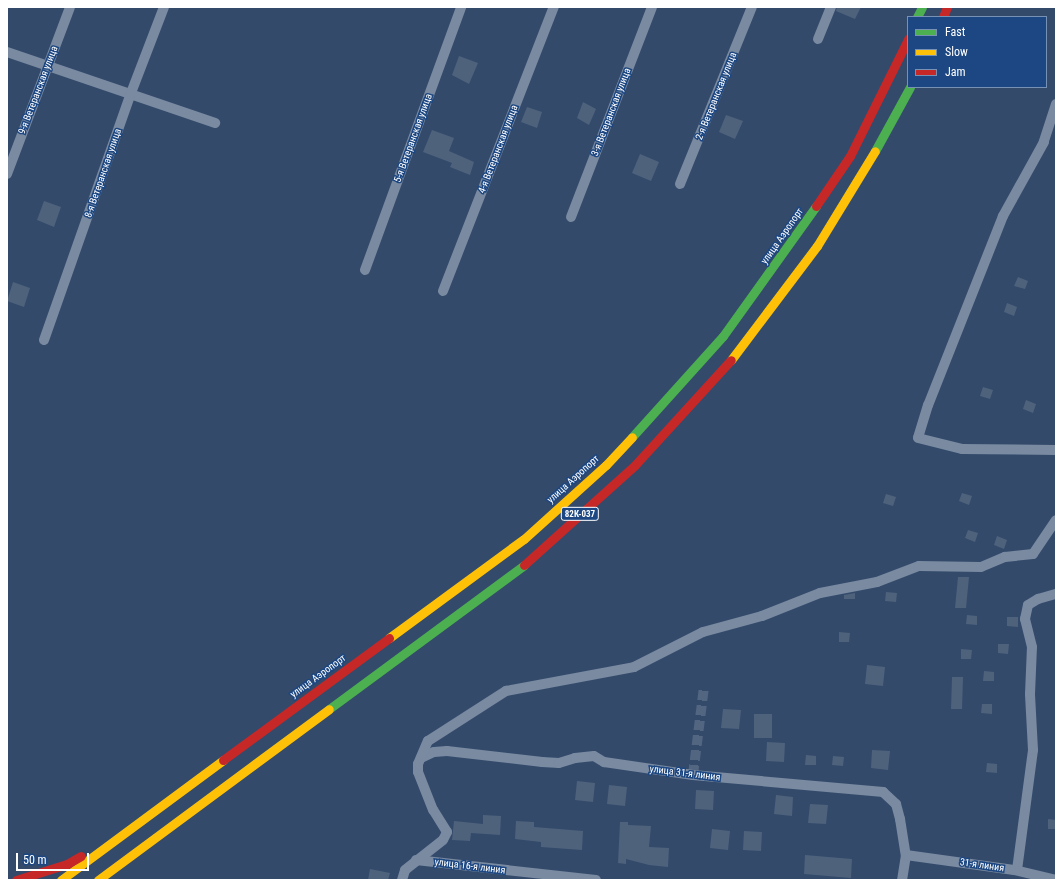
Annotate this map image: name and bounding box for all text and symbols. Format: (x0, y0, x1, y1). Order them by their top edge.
legend (907, 16, 1047, 88)
text: Fast (945, 25, 965, 39)
street label: 9-я Ветеранская улица (16, 44, 60, 136)
text: Slow (945, 45, 968, 59)
street label: 2-я Ветеранская улица (693, 50, 739, 142)
text: Jam (945, 65, 966, 79)
street label: 3-я Ветеранская улица (589, 66, 633, 158)
street label: 5-я Ветеранская улица (391, 92, 435, 184)
street label: 4-я Ветеранская улица (476, 103, 520, 195)
street label: 8-я Ветеранская улица (82, 127, 124, 219)
street label: улица Аэропорт (758, 206, 806, 266)
street label: улица Аэропорт (545, 453, 601, 505)
road number: 82К-037 (560, 507, 600, 521)
street label: улица Аэропорт (288, 652, 348, 700)
street label: улица 31-я линия (649, 763, 721, 783)
scale bar (18, 845, 91, 871)
text: 50 m (23, 853, 47, 867)
street label: улица 16-я линия (434, 856, 506, 876)
street label: 31-я линия (959, 856, 1005, 874)

